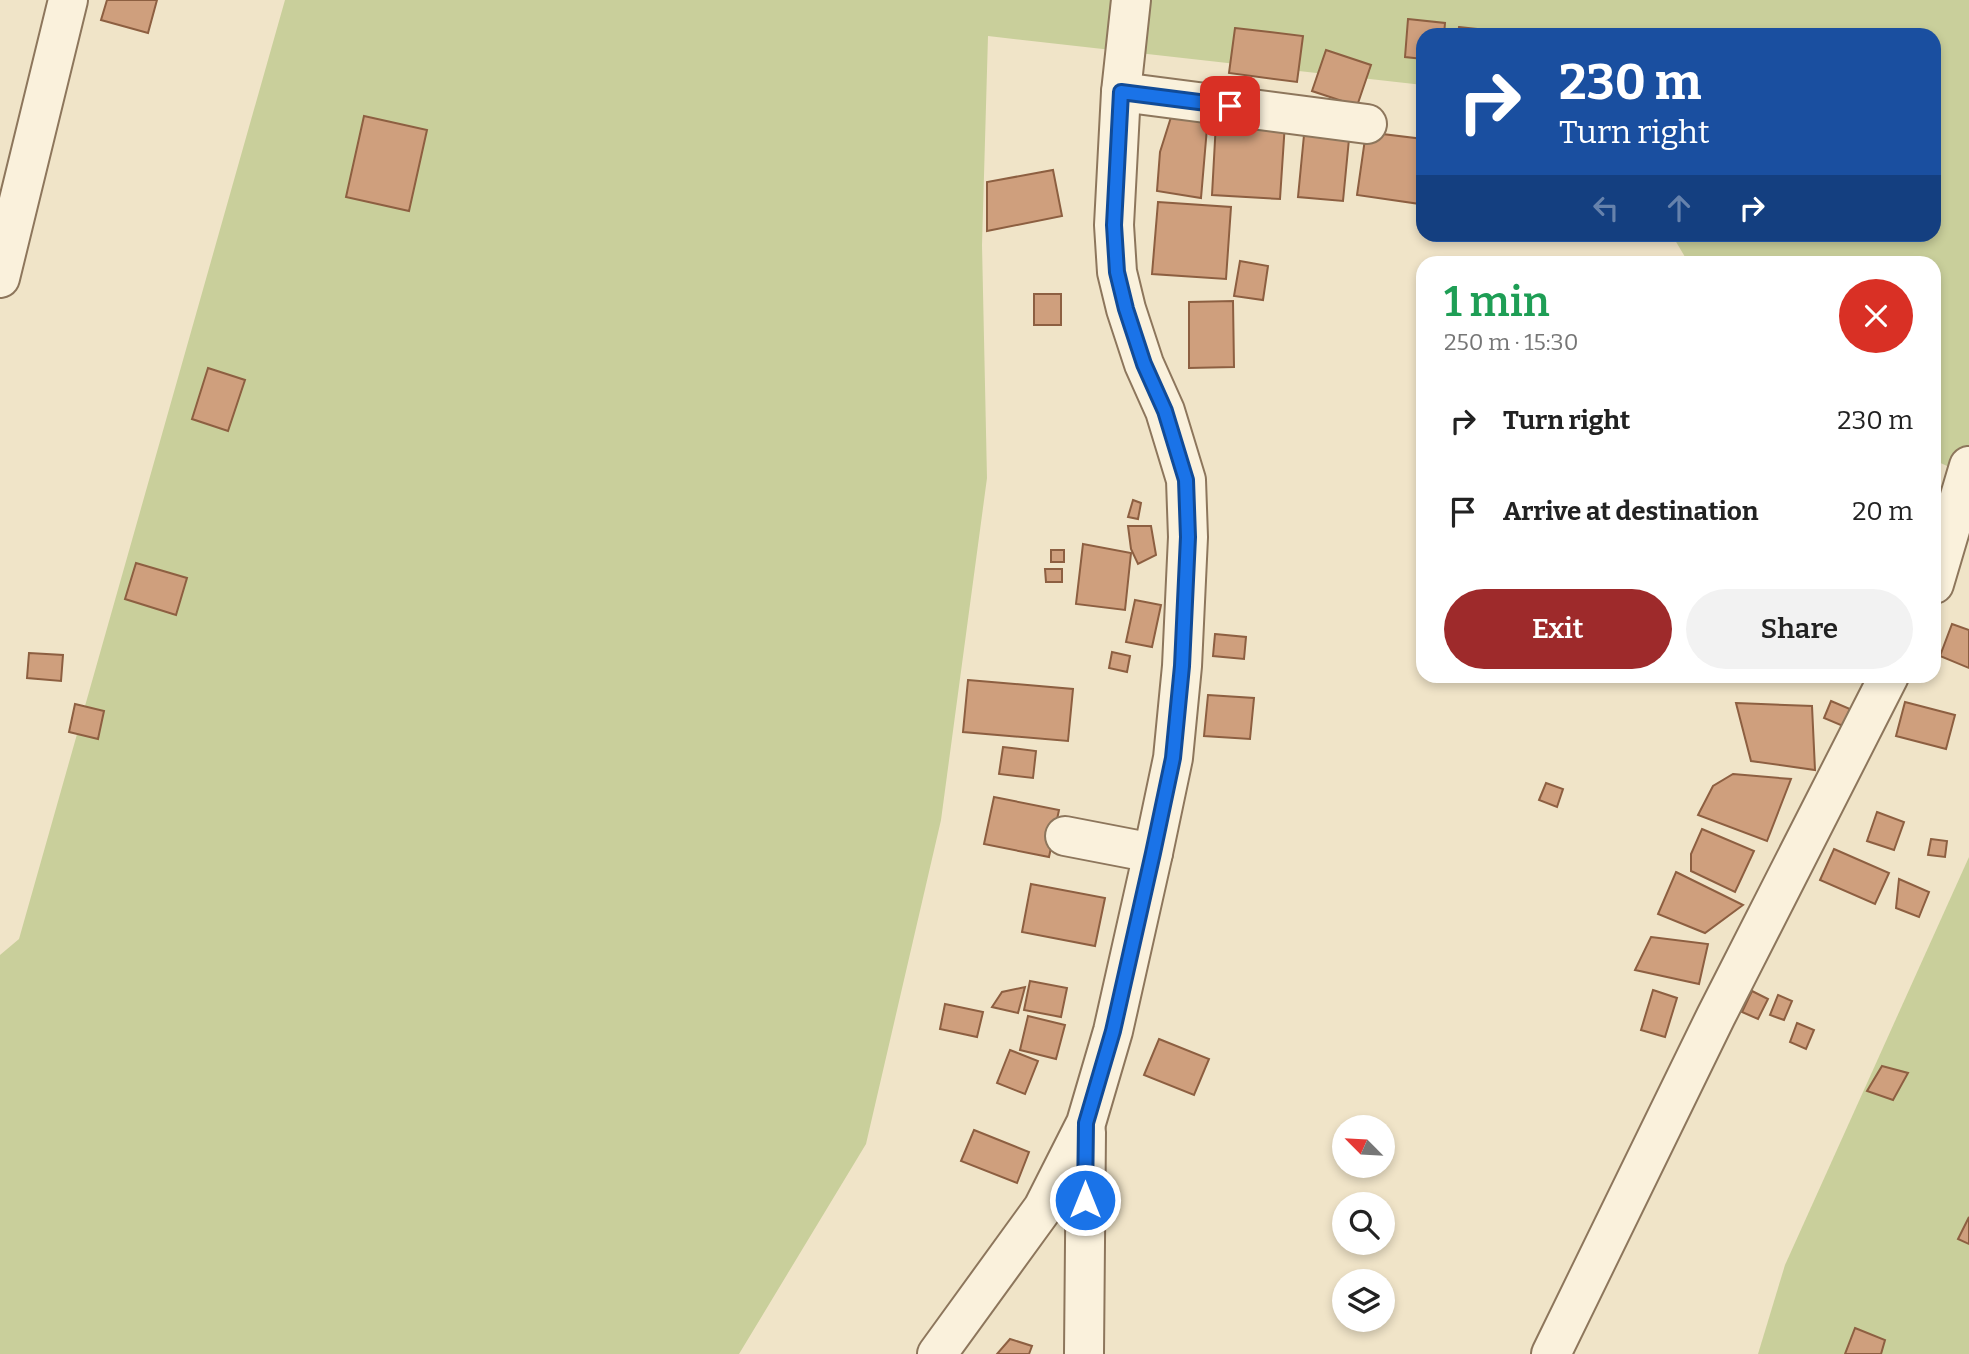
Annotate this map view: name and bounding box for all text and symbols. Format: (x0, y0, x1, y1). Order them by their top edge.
text: 230 m (1559, 53, 1702, 112)
icon: right (1444, 56, 1535, 147)
pin (1200, 76, 1260, 136)
icon: arrive (1211, 87, 1249, 125)
text: Turn right (1559, 113, 1710, 151)
icon: left (1587, 189, 1625, 227)
icon: ahead (1660, 189, 1698, 227)
icon: right (1733, 189, 1771, 227)
text: 1 min (1444, 277, 1550, 327)
button: close (1839, 279, 1913, 353)
text: 250 m · 15:30 (1444, 328, 1578, 356)
icon: right (1444, 402, 1482, 440)
text: Turn right (1503, 405, 1630, 436)
text: 230 m (1837, 405, 1913, 436)
icon: arrive (1444, 493, 1482, 531)
text: Arrive at destination (1503, 496, 1758, 527)
text: 20 m (1852, 496, 1913, 527)
button: Exit (1444, 589, 1672, 669)
button: Share (1686, 589, 1913, 669)
north arrow (1332, 1115, 1395, 1178)
map controls (1332, 1115, 1395, 1332)
position arrow (1048, 1163, 1122, 1237)
button: search (1332, 1192, 1395, 1255)
button: layers (1332, 1269, 1395, 1332)

